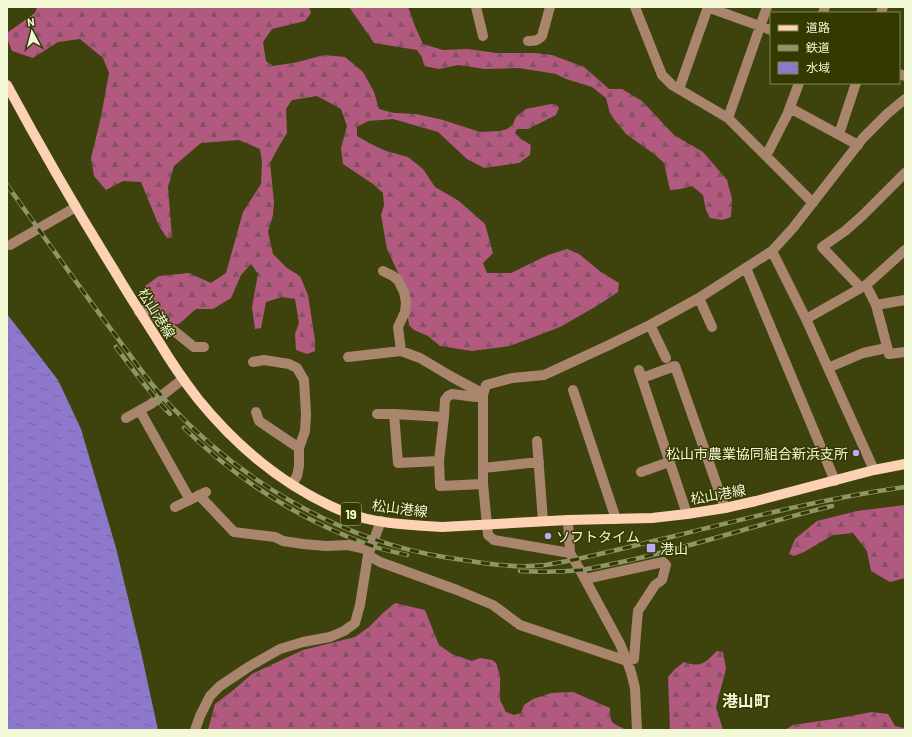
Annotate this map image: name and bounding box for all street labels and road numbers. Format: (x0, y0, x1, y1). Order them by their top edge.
street label: 松山港線 (135, 285, 179, 341)
street label: 松山港線 (689, 481, 747, 507)
street label: 松山港線 (371, 496, 429, 520)
road number: 19 (341, 503, 361, 525)

